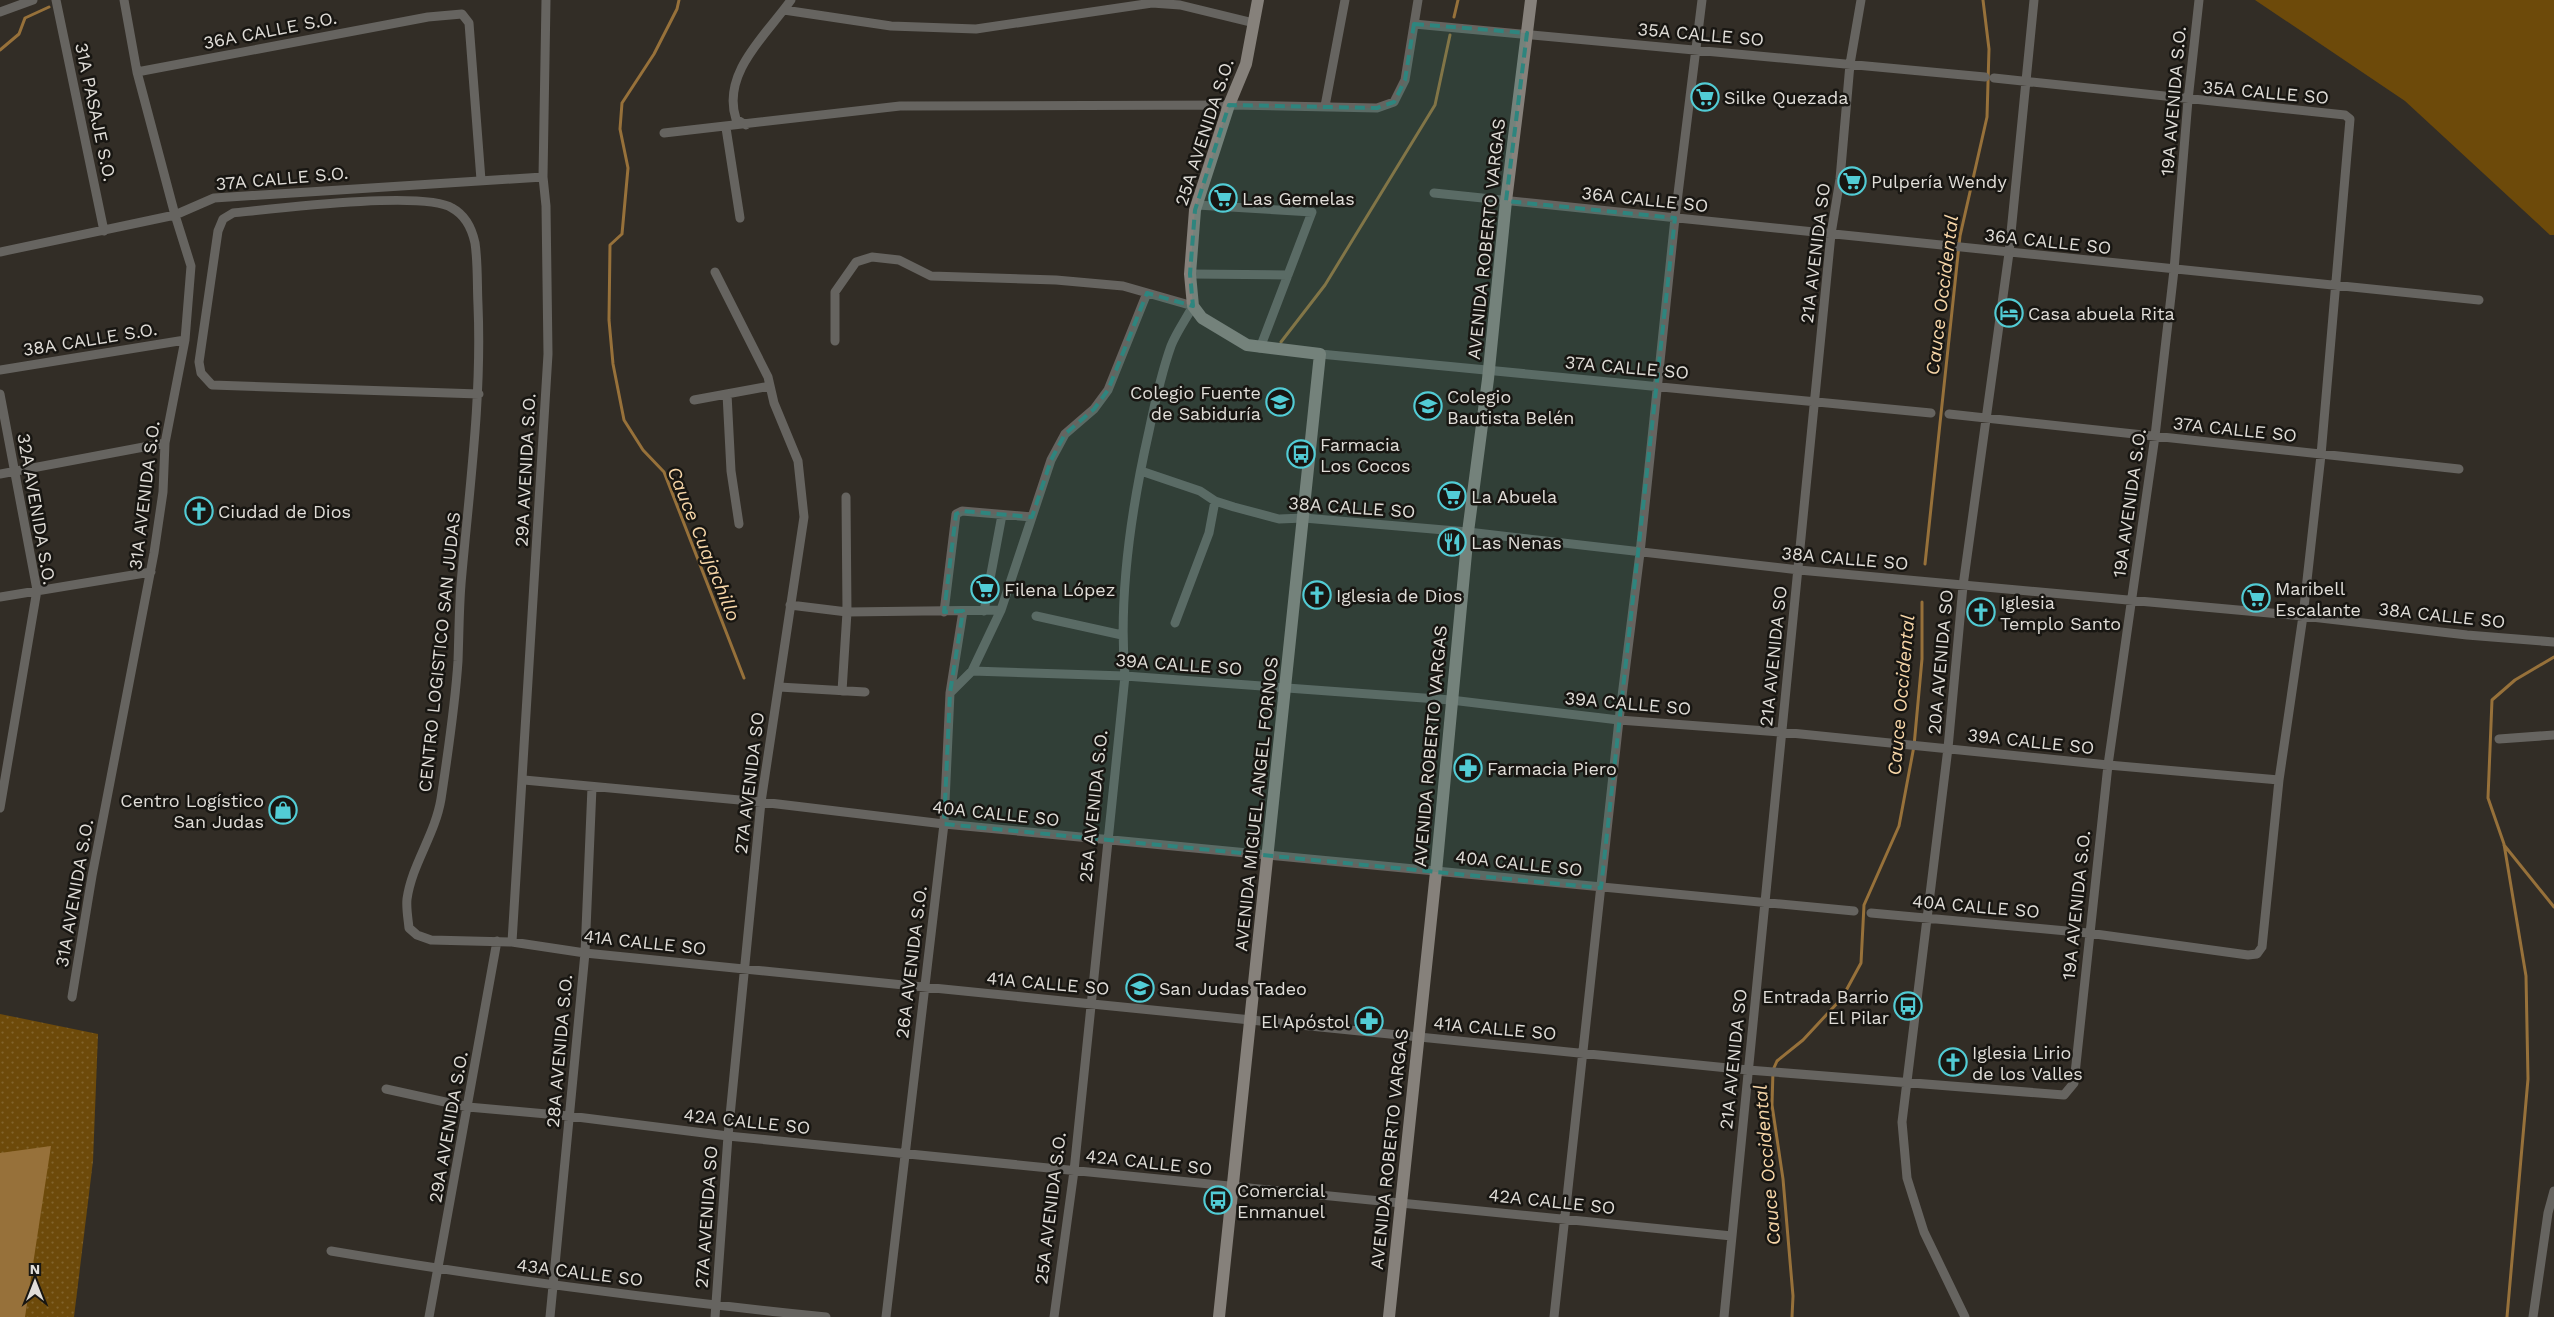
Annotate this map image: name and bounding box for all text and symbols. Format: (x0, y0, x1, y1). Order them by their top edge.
street label: 36A CALLE S.O. (201, 7, 339, 53)
street label: 35A CALLE SO (1637, 18, 1765, 50)
street label: 19A AVENIDA S.O. (2156, 25, 2190, 177)
street label: 31A PASAJE S.O. (71, 41, 121, 183)
street label: 25A AVENIDA S.O. (1170, 56, 1238, 208)
street label: 35A CALLE SO (2202, 76, 2330, 108)
supermarket icon: Silke Quezada (1690, 82, 1720, 112)
place label: Silke Quezada (1724, 87, 1848, 108)
street label: AVENIDA ROBERTO VARGAS (1463, 117, 1509, 361)
street label: 37A CALLE S.O. (215, 162, 349, 194)
supermarket icon: Pulpería Wendy (1837, 166, 1867, 196)
place label: Pulpería Wendy (1871, 171, 2007, 192)
street label: 36A CALLE SO (1581, 182, 1709, 216)
street label: 21A AVENIDA SO (1796, 182, 1834, 324)
supermarket icon: Las Gemelas (1208, 183, 1238, 213)
place label: Las Gemelas (1242, 188, 1355, 209)
water label: Cauce Occidental (1921, 213, 1963, 377)
street label: 36A CALLE SO (1984, 224, 2112, 258)
hotel icon: Casa abuela Rita (1994, 298, 2024, 328)
place label: Casa abuela Rita (2028, 303, 2175, 324)
street label: 38A CALLE S.O. (21, 318, 159, 360)
street label: 37A CALLE SO (1564, 351, 1690, 383)
place label: Colegio Fuente de Sabiduría (1130, 382, 1261, 424)
place label: Colegio Bautista Belén (1447, 386, 1575, 428)
school or university icon: Colegio Fuente de Sabiduría (1265, 387, 1295, 417)
school or university icon: Colegio Bautista Belén (1413, 391, 1443, 421)
street label: 29A AVENIDA S.O. (510, 393, 540, 547)
street label: 37A CALLE SO (2172, 412, 2298, 446)
street label: 31A AVENIDA S.O. (124, 419, 164, 571)
street label: 19A AVENIDA S.O. (2108, 427, 2150, 579)
street label: 32A AVENIDA S.O. (13, 432, 61, 586)
place label: Farmacia Los Cocos (1320, 434, 1410, 476)
bus stop icon: Farmacia Los Cocos (1286, 439, 1316, 469)
water label: Cauce Cuajachillo (662, 463, 746, 625)
supermarket icon: La Abuela (1437, 481, 1467, 511)
place label: La Abuela (1471, 486, 1557, 507)
street label: 38A CALLE SO (1288, 492, 1416, 522)
church icon: Ciudad de Dios (184, 496, 214, 526)
place label: Ciudad de Dios (218, 501, 351, 522)
street label: CENTRO LOGISTICO SAN JUDAS (414, 511, 464, 793)
restaurant icon: Las Nenas (1437, 527, 1467, 557)
place label: Las Nenas (1471, 532, 1562, 553)
street label: 38A CALLE SO (1781, 542, 1909, 574)
supermarket icon: Filena López (970, 574, 1000, 604)
place label: Maribell Escalante (2275, 578, 2361, 620)
place label: Filena López (1004, 579, 1115, 600)
church icon: Iglesia de Dios (1302, 580, 1332, 610)
supermarket icon: Maribell Escalante (2241, 583, 2271, 613)
place label: Iglesia de Dios (1336, 585, 1463, 606)
street label: 21A AVENIDA SO (1755, 585, 1791, 727)
street label: 20A AVENIDA SO (1923, 589, 1957, 735)
place label: Iglesia Templo Santo (2000, 592, 2121, 634)
church icon: Iglesia Templo Santo (1966, 597, 1996, 627)
street label: 38A CALLE SO (2378, 598, 2506, 632)
water label: Cauce Occidental (1883, 613, 1920, 776)
street label: AVENIDA ROBERTO VARGAS (1409, 624, 1451, 868)
street label: 39A CALLE SO (1115, 649, 1243, 679)
street label: AVENIDA MIGUEL ANGEL FORNOS (1230, 655, 1282, 953)
street label: 39A CALLE SO (1564, 687, 1692, 719)
street label: 27A AVENIDA SO (730, 711, 768, 855)
street label: 39A CALLE SO (1967, 724, 2095, 758)
street label: 25A AVENIDA S.O. (1075, 729, 1111, 883)
pharmacy icon: Farmacia Piero (1453, 753, 1483, 783)
place label: Farmacia Piero (1487, 758, 1617, 779)
place label: Centro Logístico San Judas (120, 790, 264, 832)
shop icon: Centro Logístico San Judas (268, 795, 298, 825)
street label: 40A CALLE SO (931, 796, 1061, 830)
street label: 31A AVENIDA S.O. (51, 817, 97, 969)
street label: 19A AVENIDA S.O. (2058, 829, 2094, 981)
street label: 40A CALLE SO (1454, 846, 1584, 880)
street label: 26A AVENIDA S.O. (891, 884, 931, 1040)
street label: 40A CALLE SO (1911, 890, 2041, 922)
street label: 41A CALLE SO (583, 925, 707, 959)
street label: 41A CALLE SO (986, 967, 1110, 999)
street label: 28A AVENIDA S.O. (542, 973, 576, 1129)
school or university icon: San Judas Tadeo (1125, 973, 1155, 1003)
place label: San Judas Tadeo (1159, 978, 1307, 999)
place label: Entrada Barrio El Pilar (1762, 986, 1889, 1028)
street label: 21A AVENIDA SO (1715, 988, 1751, 1130)
bus stop icon: Entrada Barrio El Pilar (1893, 991, 1923, 1021)
pharmacy icon: El Apóstol (1354, 1006, 1384, 1036)
place label: El Apóstol (1261, 1011, 1350, 1032)
street label: 41A CALLE SO (1433, 1012, 1557, 1044)
street label: AVENIDA ROBERTO VARGAS (1366, 1027, 1412, 1271)
place label: Iglesia Lirio de los Valles (1972, 1042, 2083, 1084)
church icon: Iglesia Lirio de los Valles (1938, 1047, 1968, 1077)
street label: 29A AVENIDA S.O. (424, 1049, 472, 1205)
water label: Cauce Occidental (1748, 1083, 1785, 1246)
street label: 42A CALLE SO (683, 1104, 811, 1138)
street label: 25A AVENIDA S.O. (1030, 1131, 1070, 1285)
street label: 27A AVENIDA SO (691, 1145, 721, 1289)
street label: 42A CALLE SO (1085, 1145, 1213, 1179)
place label: Comercial Enmanuel (1237, 1180, 1326, 1222)
street label: 42A CALLE SO (1488, 1184, 1616, 1218)
bus stop icon: Comercial Enmanuel (1203, 1185, 1233, 1215)
street label: 43A CALLE SO (516, 1254, 644, 1290)
north arrow (10, 1257, 60, 1307)
text: N (30, 1261, 40, 1277)

